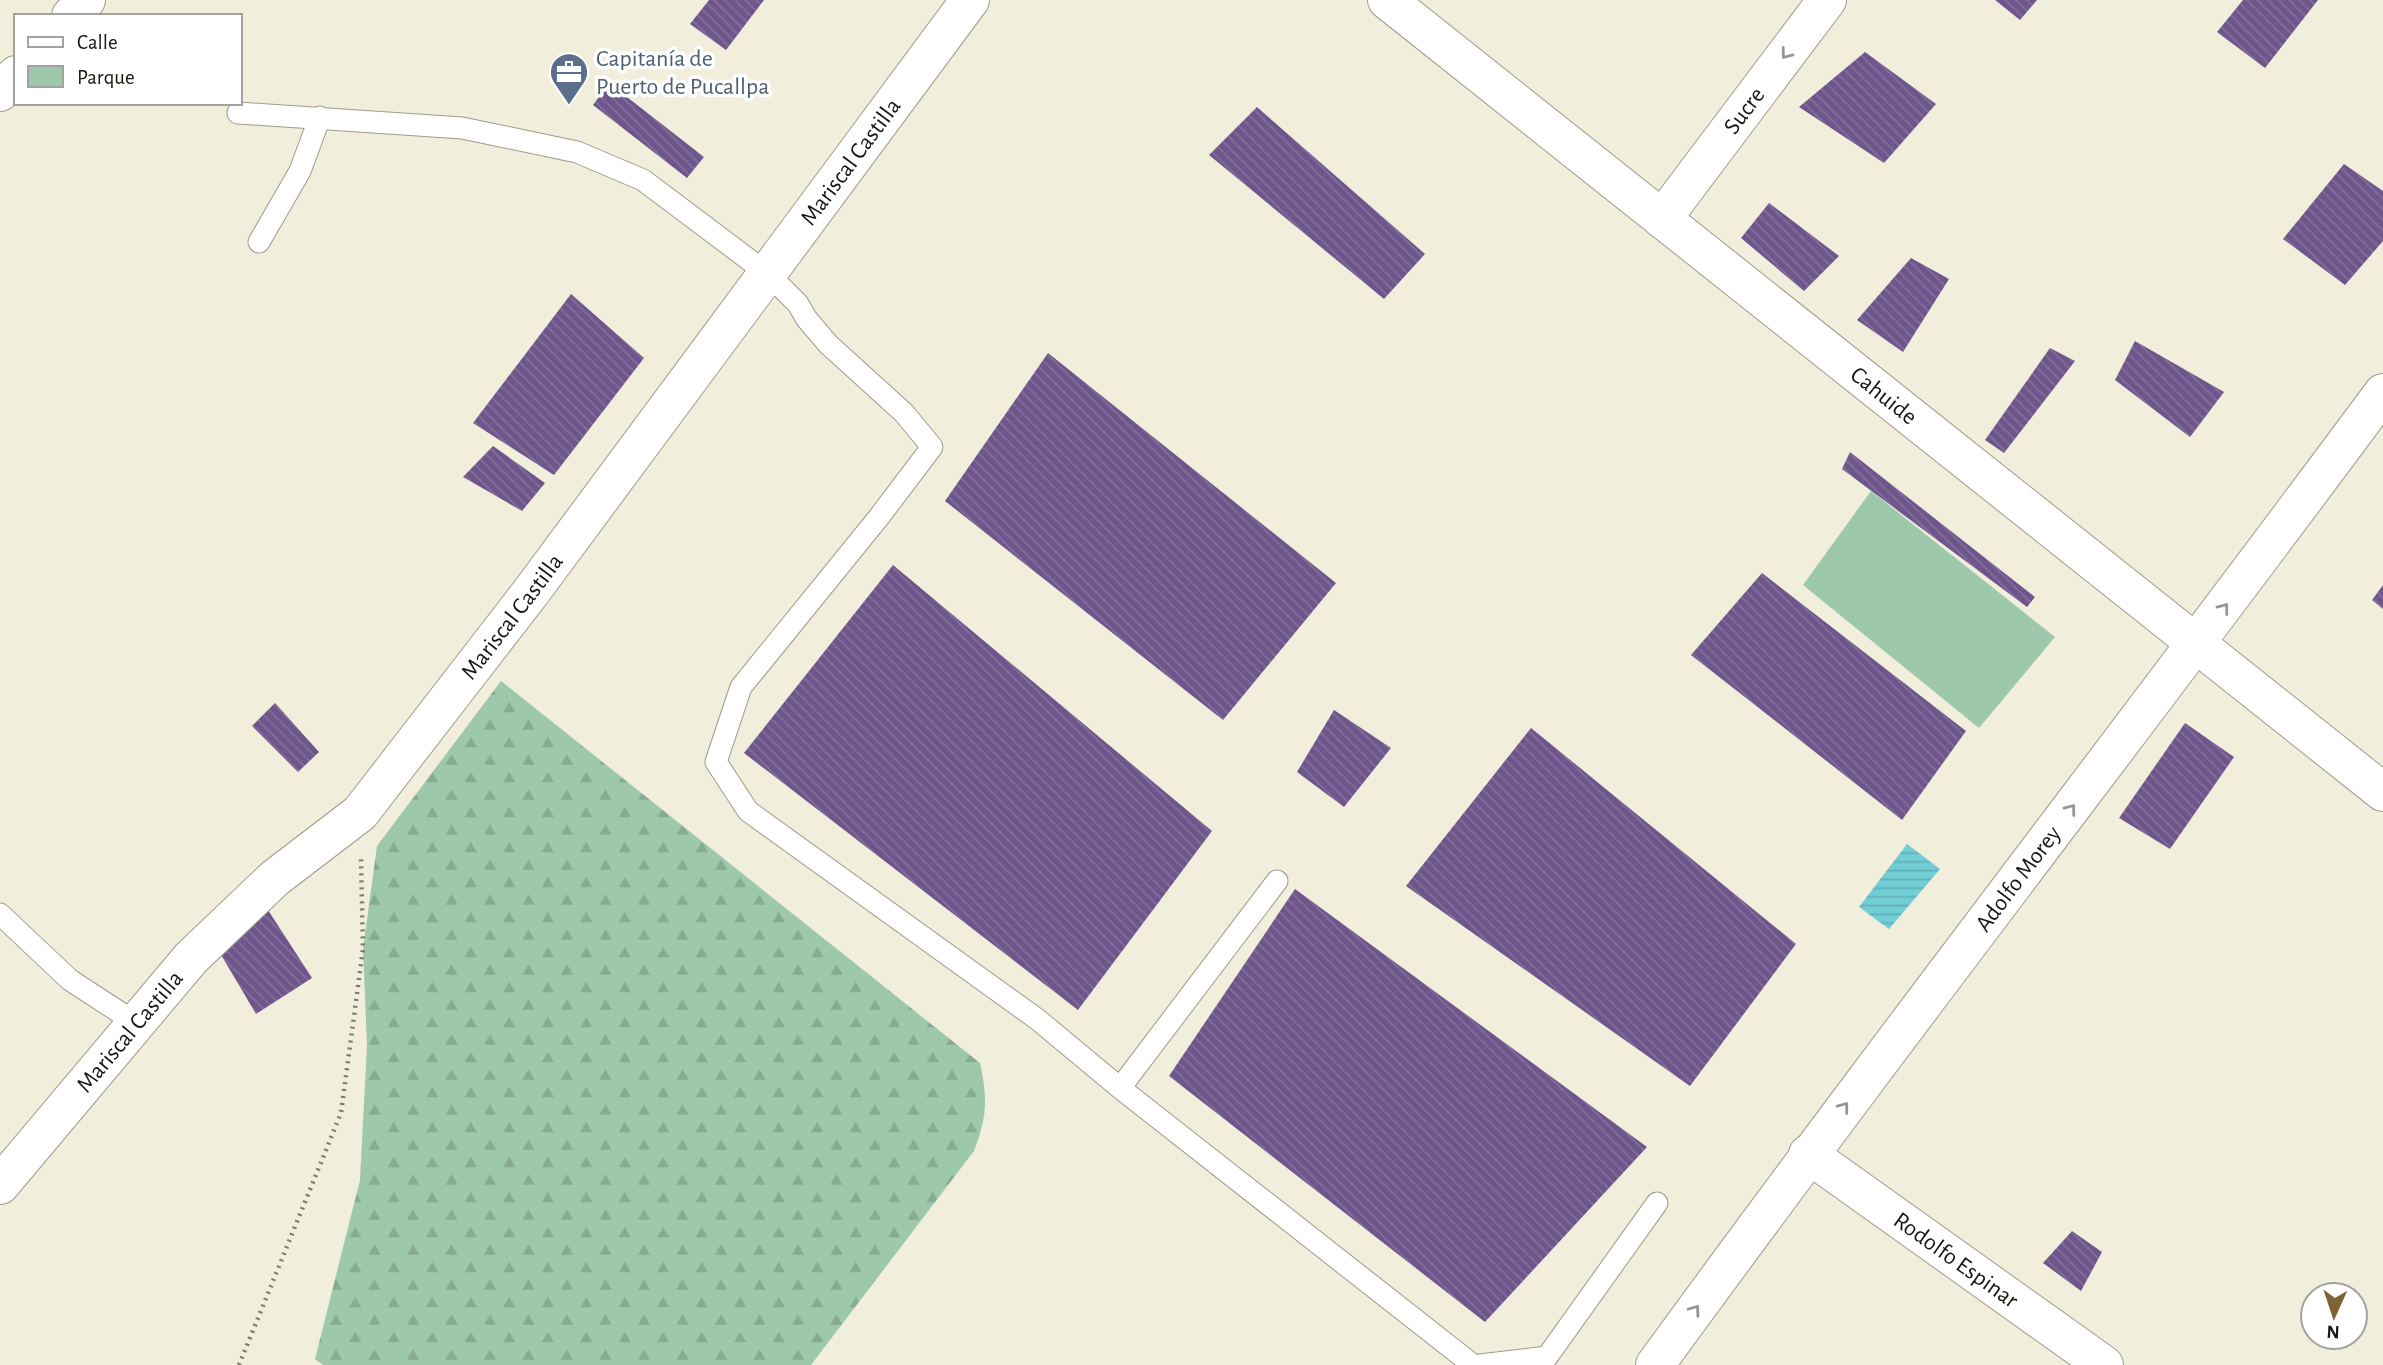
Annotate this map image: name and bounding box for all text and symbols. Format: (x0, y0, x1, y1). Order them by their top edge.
legend (14, 14, 242, 105)
text: Calle (77, 32, 118, 53)
place label: Capitanía de Puerto de Pucallpa (596, 47, 769, 99)
one-way arrow (1781, 47, 1794, 59)
office icon: Capitanía de Puerto de Pucallpa (548, 51, 590, 106)
text: Parque (77, 67, 135, 88)
street label: Sucre (1720, 83, 1770, 139)
street label: Mariscal Castilla (796, 94, 906, 230)
street label: Cahuide (1846, 362, 1921, 430)
street label: Mariscal Castilla (457, 550, 568, 684)
one-way arrow (2215, 603, 2228, 616)
one-way arrow (2063, 804, 2076, 817)
street label: Adolfo Morey (1971, 822, 2066, 936)
street label: Mariscal Castilla (72, 966, 188, 1097)
one-way arrow (1836, 1102, 1849, 1115)
street label: Rodolfo Espinar (1889, 1208, 2022, 1313)
north arrow (2299, 1281, 2369, 1351)
one-way arrow (1687, 1305, 1699, 1318)
text: N (2326, 1322, 2340, 1341)

